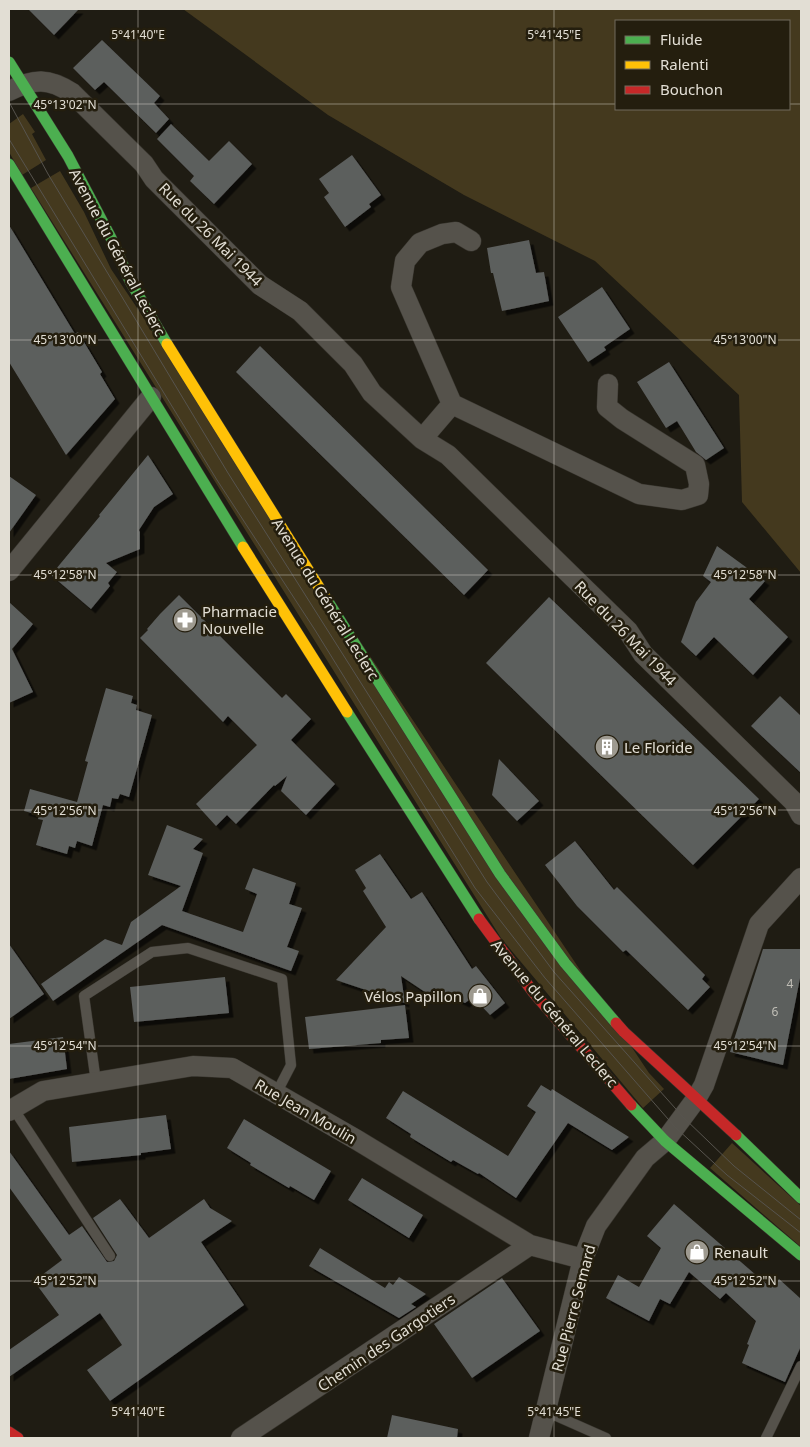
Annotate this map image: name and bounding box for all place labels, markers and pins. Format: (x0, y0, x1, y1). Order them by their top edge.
place label: Pharmacie Nouvelle (202, 601, 277, 638)
pharmacy icon: Pharmacie Nouvelle (172, 607, 198, 633)
building icon: Le Floride (594, 734, 620, 760)
place label: Le Floride (624, 737, 693, 757)
shop icon: Vélos Papillon (467, 983, 493, 1009)
place label: Vélos Papillon (364, 986, 462, 1006)
shop icon: Renault (684, 1239, 710, 1265)
place label: Renault (714, 1242, 769, 1262)

